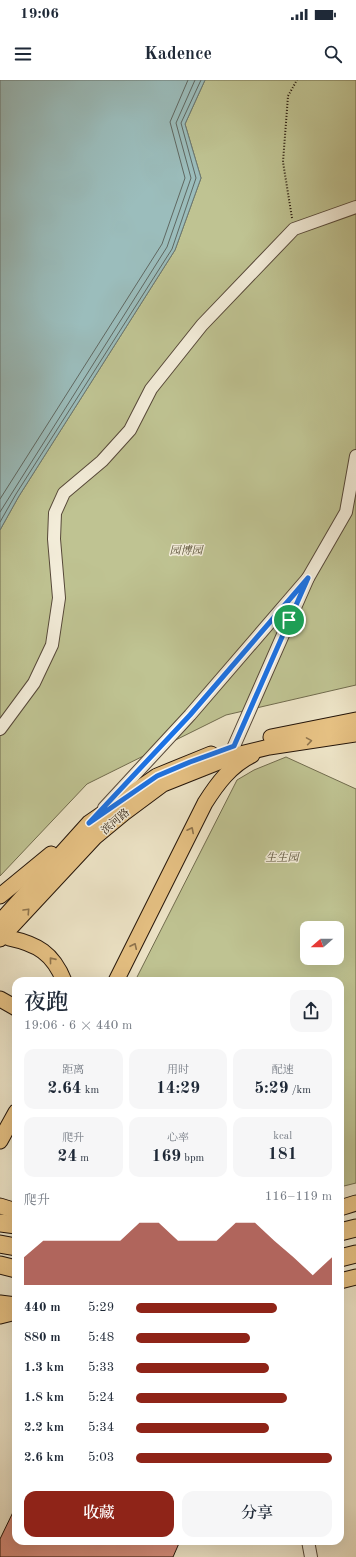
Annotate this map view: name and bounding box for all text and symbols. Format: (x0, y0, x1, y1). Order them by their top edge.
text: 19:06 (20, 7, 59, 22)
icon: menu (12, 43, 34, 65)
icon: search (322, 43, 344, 65)
text: Kadence (144, 45, 212, 63)
park label: 园博园 (170, 544, 204, 557)
pin (272, 603, 306, 637)
icon: arrive (278, 609, 300, 631)
one-way arrow (306, 737, 312, 746)
street label: 滨河路 (99, 806, 132, 837)
one-way arrow (186, 826, 194, 834)
park label: 生生园 (266, 851, 300, 864)
one-way arrow (22, 908, 29, 916)
north arrow (300, 921, 344, 965)
map controls (300, 921, 344, 965)
one-way arrow (129, 943, 137, 951)
one-way arrow (50, 957, 57, 964)
button: share (290, 990, 332, 1032)
text: 夜跑 (24, 992, 68, 1014)
text: 19:06 · 6 × 440 m (24, 1019, 132, 1032)
text: 距离 (62, 1065, 84, 1076)
text: 用时 (167, 1065, 189, 1076)
text: 配速 (272, 1065, 294, 1076)
text: 2.64 (47, 1080, 82, 1097)
text: 14:29 (156, 1080, 200, 1097)
text: 5:29 (254, 1080, 289, 1097)
text: km (82, 1085, 99, 1096)
text: /km (289, 1085, 311, 1096)
text: kcal (273, 1131, 292, 1142)
text: 爬升 (62, 1133, 84, 1144)
text: 心率 (167, 1133, 189, 1144)
text: 181 (268, 1146, 297, 1163)
text: 24 (58, 1148, 77, 1165)
text: 169 (152, 1148, 181, 1165)
text: m (77, 1153, 89, 1164)
text: bpm (181, 1153, 204, 1164)
text: 116–119 m (265, 1190, 332, 1203)
text: 爬升 (24, 1194, 50, 1207)
text: 440 m (24, 1301, 61, 1314)
text: 5:29 (88, 1301, 114, 1314)
text: 880 m (24, 1331, 61, 1344)
text: 5:48 (88, 1331, 114, 1344)
text: 1.3 km (24, 1361, 64, 1374)
text: 5:33 (88, 1361, 114, 1374)
text: 1.8 km (24, 1391, 64, 1404)
text: 5:24 (88, 1391, 114, 1404)
text: 2.2 km (24, 1421, 64, 1434)
text: 5:34 (88, 1421, 114, 1434)
text: 2.6 km (24, 1451, 64, 1464)
text: 5:03 (88, 1451, 114, 1464)
button: 收藏 (24, 1491, 174, 1537)
button: 分享 (182, 1491, 332, 1537)

